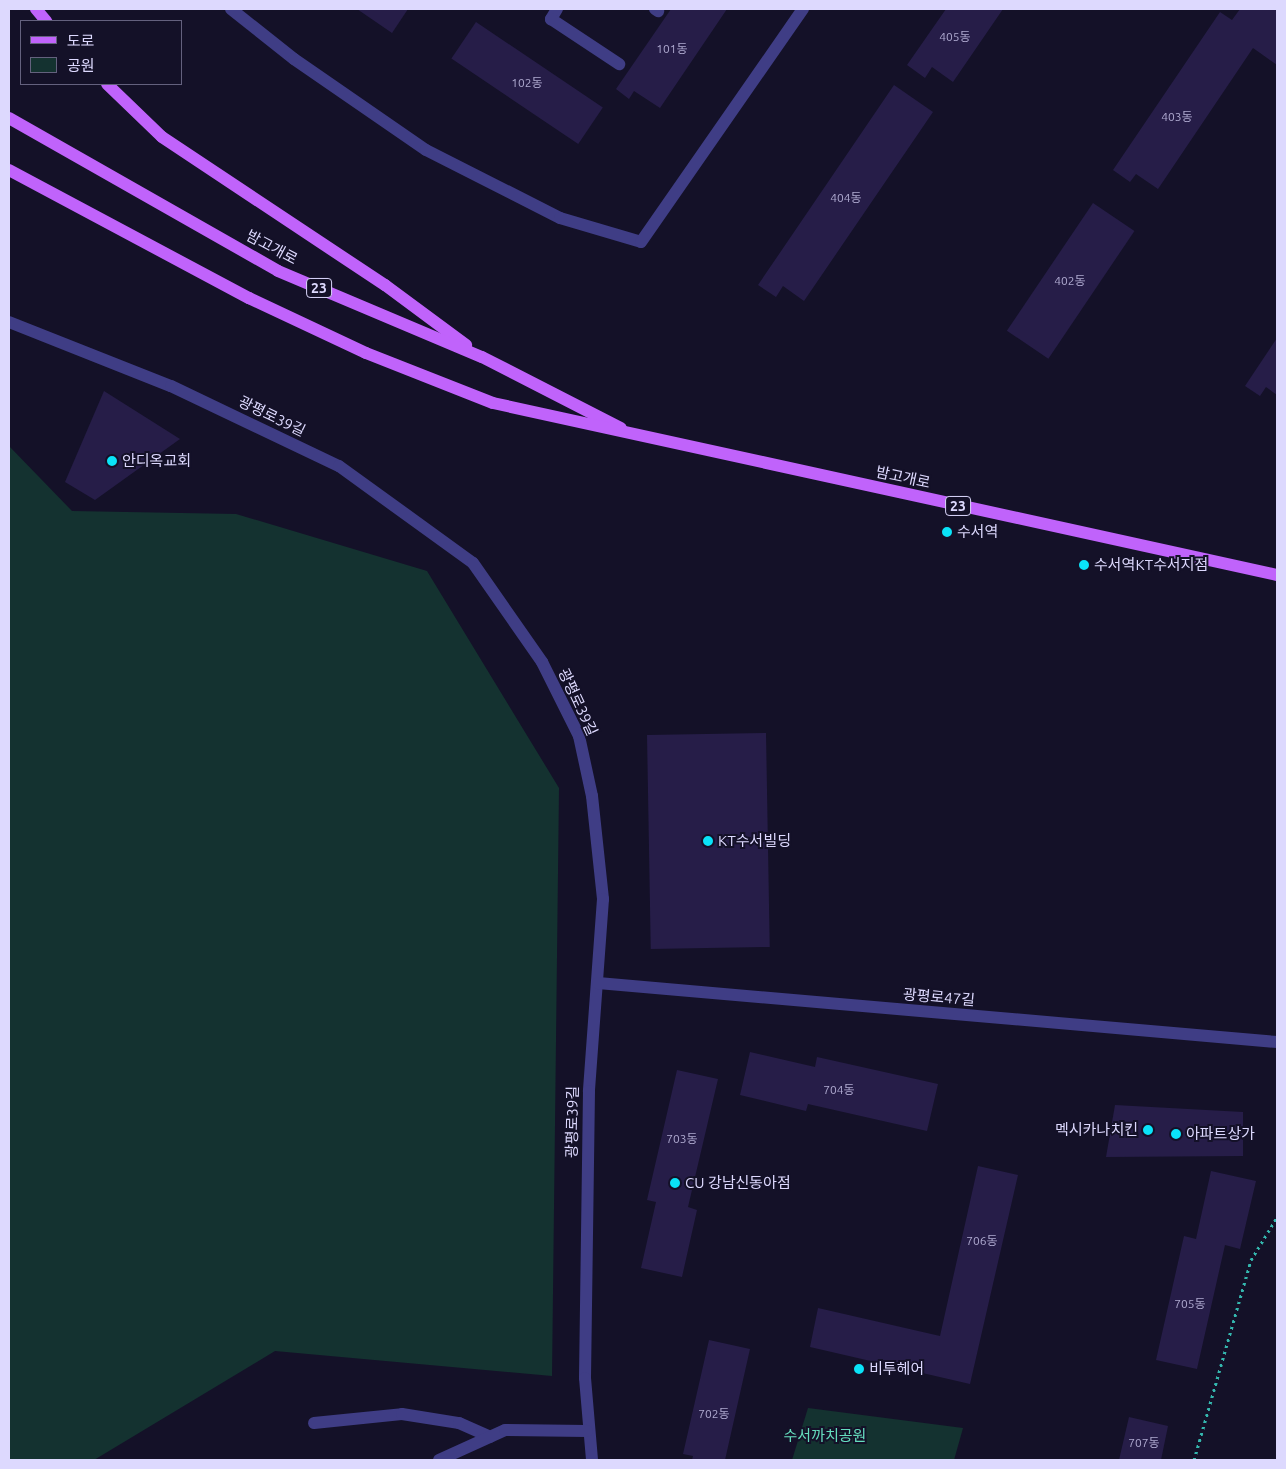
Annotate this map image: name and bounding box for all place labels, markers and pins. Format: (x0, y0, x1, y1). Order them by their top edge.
place label: 안디옥교회 (122, 452, 191, 470)
marker: 안디옥교회 (106, 455, 118, 467)
place label: 수서역 (957, 523, 998, 541)
marker: 수서역 (941, 526, 953, 538)
place label: 수서역KT수서지점 (1094, 556, 1208, 574)
marker: 수서역KT수서지점 (1078, 559, 1090, 571)
place label: KT수서빌딩 (718, 832, 791, 850)
marker: KT수서빌딩 (702, 835, 714, 847)
place label: 멕시카나치킨 (1055, 1121, 1138, 1139)
marker: 멕시카나치킨 (1142, 1124, 1154, 1136)
place label: 아파트상가 (1186, 1125, 1255, 1143)
marker: 아파트상가 (1170, 1128, 1182, 1140)
place label: CU 강남신동아점 (685, 1174, 791, 1192)
marker: CU 강남신동아점 (669, 1177, 681, 1189)
place label: 비투헤어 (869, 1360, 924, 1378)
marker: 비투헤어 (853, 1363, 865, 1375)

